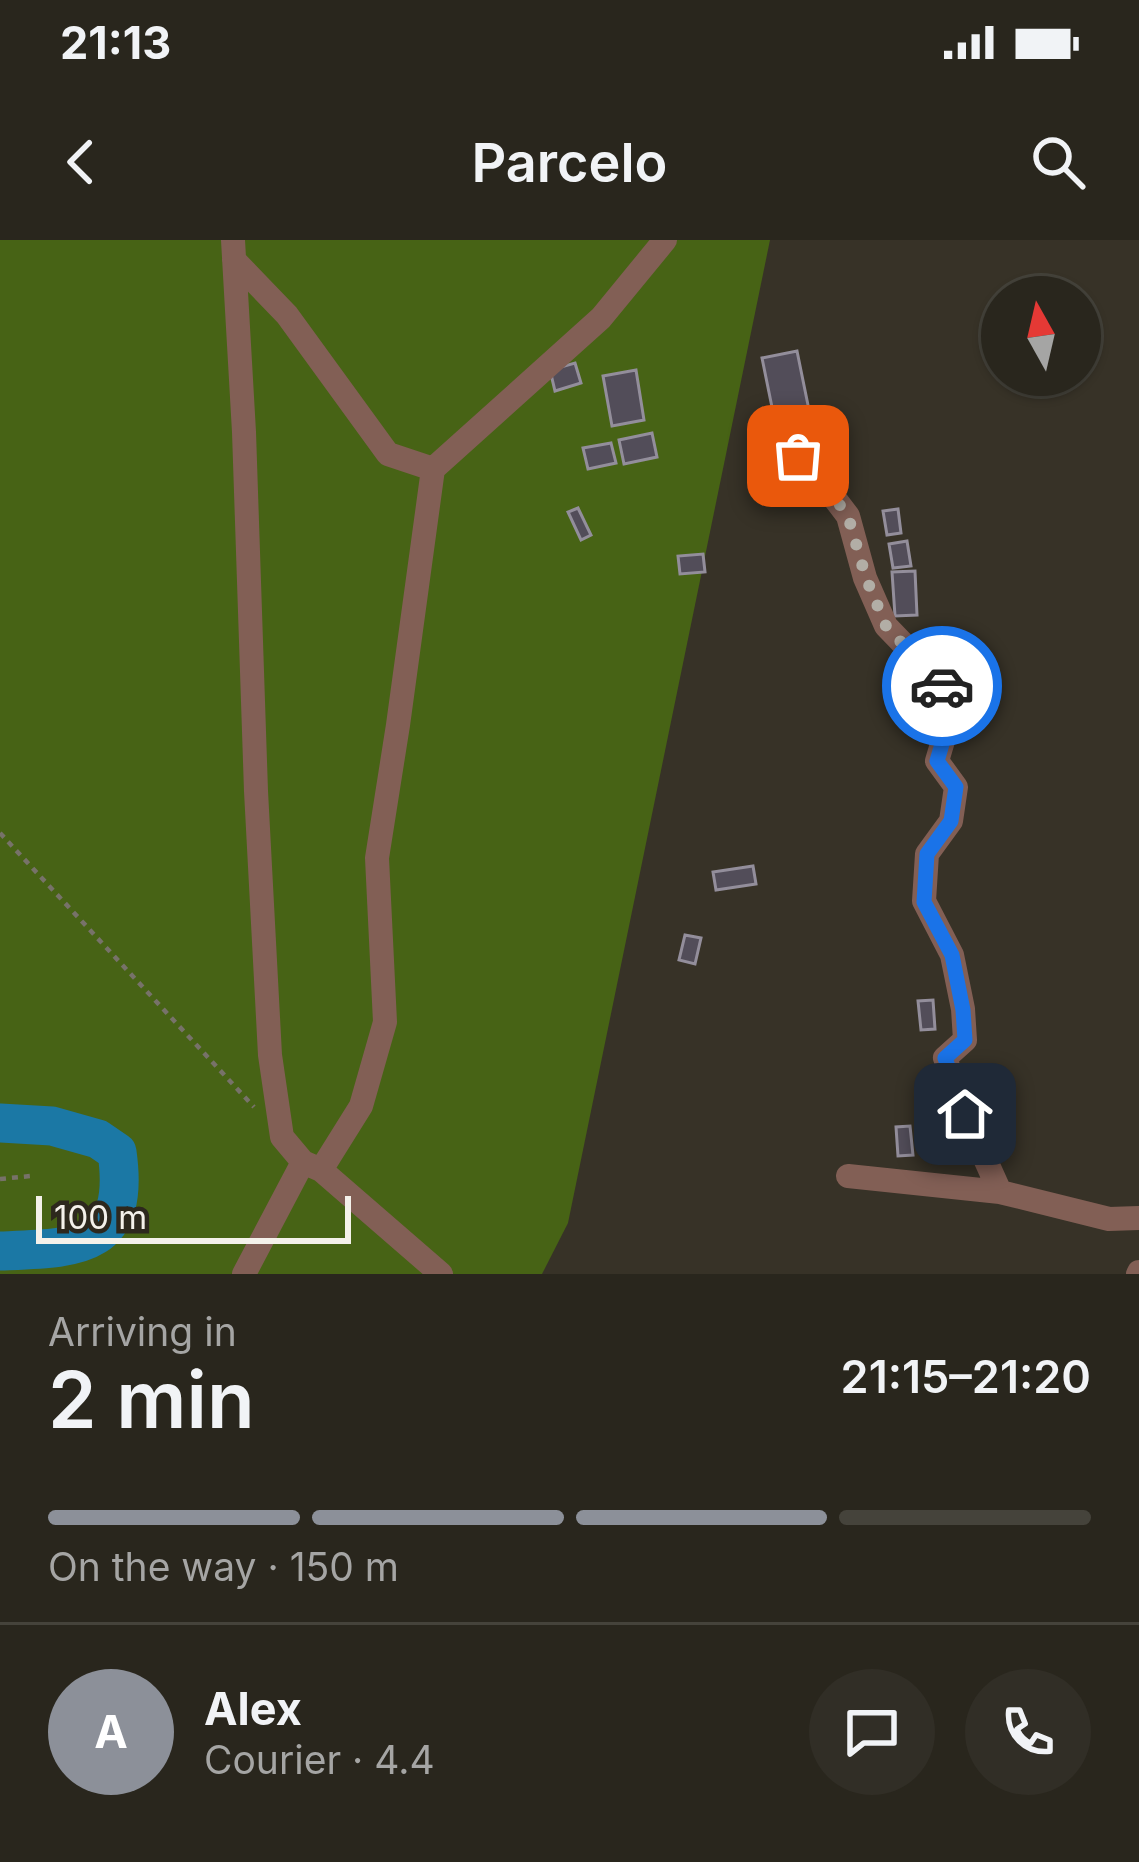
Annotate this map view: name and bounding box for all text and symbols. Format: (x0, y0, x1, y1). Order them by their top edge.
text: 21:13 (60, 15, 171, 70)
icon: back (48, 129, 114, 195)
icon: search (1025, 129, 1091, 195)
text: Parcelo (471, 130, 668, 195)
north arrow (981, 276, 1101, 396)
map controls (981, 276, 1101, 396)
pin (747, 405, 849, 507)
icon: bag (765, 423, 831, 489)
courier (882, 626, 1002, 746)
icon: car (909, 653, 975, 719)
pin (914, 1063, 1016, 1165)
icon: home (932, 1081, 998, 1147)
scale bar (36, 1190, 351, 1243)
text: 100 m (54, 1197, 147, 1237)
text: Arriving in (48, 1308, 237, 1355)
text: 21:15–21:20 (841, 1349, 1091, 1404)
text: 2 min (48, 1352, 255, 1447)
text: On the way · 150 m (48, 1543, 399, 1590)
button: chat (809, 1669, 935, 1795)
button: phone (965, 1669, 1091, 1795)
text: Alex (204, 1681, 302, 1736)
text: A (94, 1704, 128, 1759)
text: Courier · 4.4 (204, 1736, 435, 1783)

